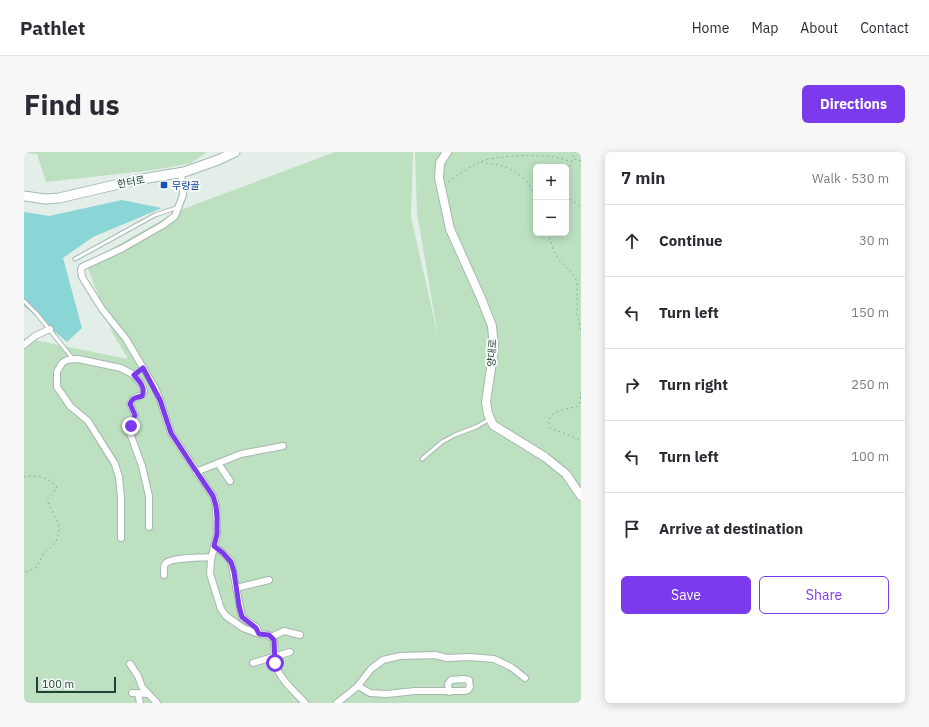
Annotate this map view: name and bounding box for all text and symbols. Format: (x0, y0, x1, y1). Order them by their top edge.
text: Pathlet (20, 16, 85, 40)
text: Home (692, 19, 729, 37)
text: Map (751, 19, 778, 37)
text: About (800, 19, 838, 37)
text: Contact (860, 19, 909, 37)
button: Directions (802, 85, 905, 123)
text: Find us (24, 86, 120, 123)
map controls (533, 164, 569, 236)
button: + (533, 164, 569, 200)
text: 7 min (621, 167, 665, 189)
text: Walk · 530 m (812, 170, 889, 187)
street label: 한터로 (116, 173, 146, 191)
place label: 무량골 (172, 179, 200, 192)
marker: 무량골 (159, 180, 169, 190)
button: − (533, 200, 569, 236)
icon: ahead (621, 230, 643, 252)
text: Continue (659, 231, 723, 250)
text: 30 m (859, 232, 889, 249)
icon: left (621, 302, 643, 324)
text: Turn left (659, 303, 719, 322)
text: 150 m (851, 304, 889, 321)
street label: 양대로 (485, 339, 499, 367)
icon: right (621, 374, 643, 396)
text: Turn right (659, 375, 728, 394)
text: 250 m (851, 376, 889, 393)
route end (122, 417, 140, 435)
icon: left (621, 446, 643, 468)
text: Turn left (659, 447, 719, 466)
text: 100 m (851, 448, 889, 465)
icon: arrive (621, 518, 643, 540)
text: Arrive at destination (659, 519, 803, 538)
button: Save (621, 576, 751, 614)
button: Share (759, 576, 889, 614)
route start (266, 654, 284, 672)
scale bar (36, 675, 116, 694)
text: 100 m (42, 677, 74, 691)

